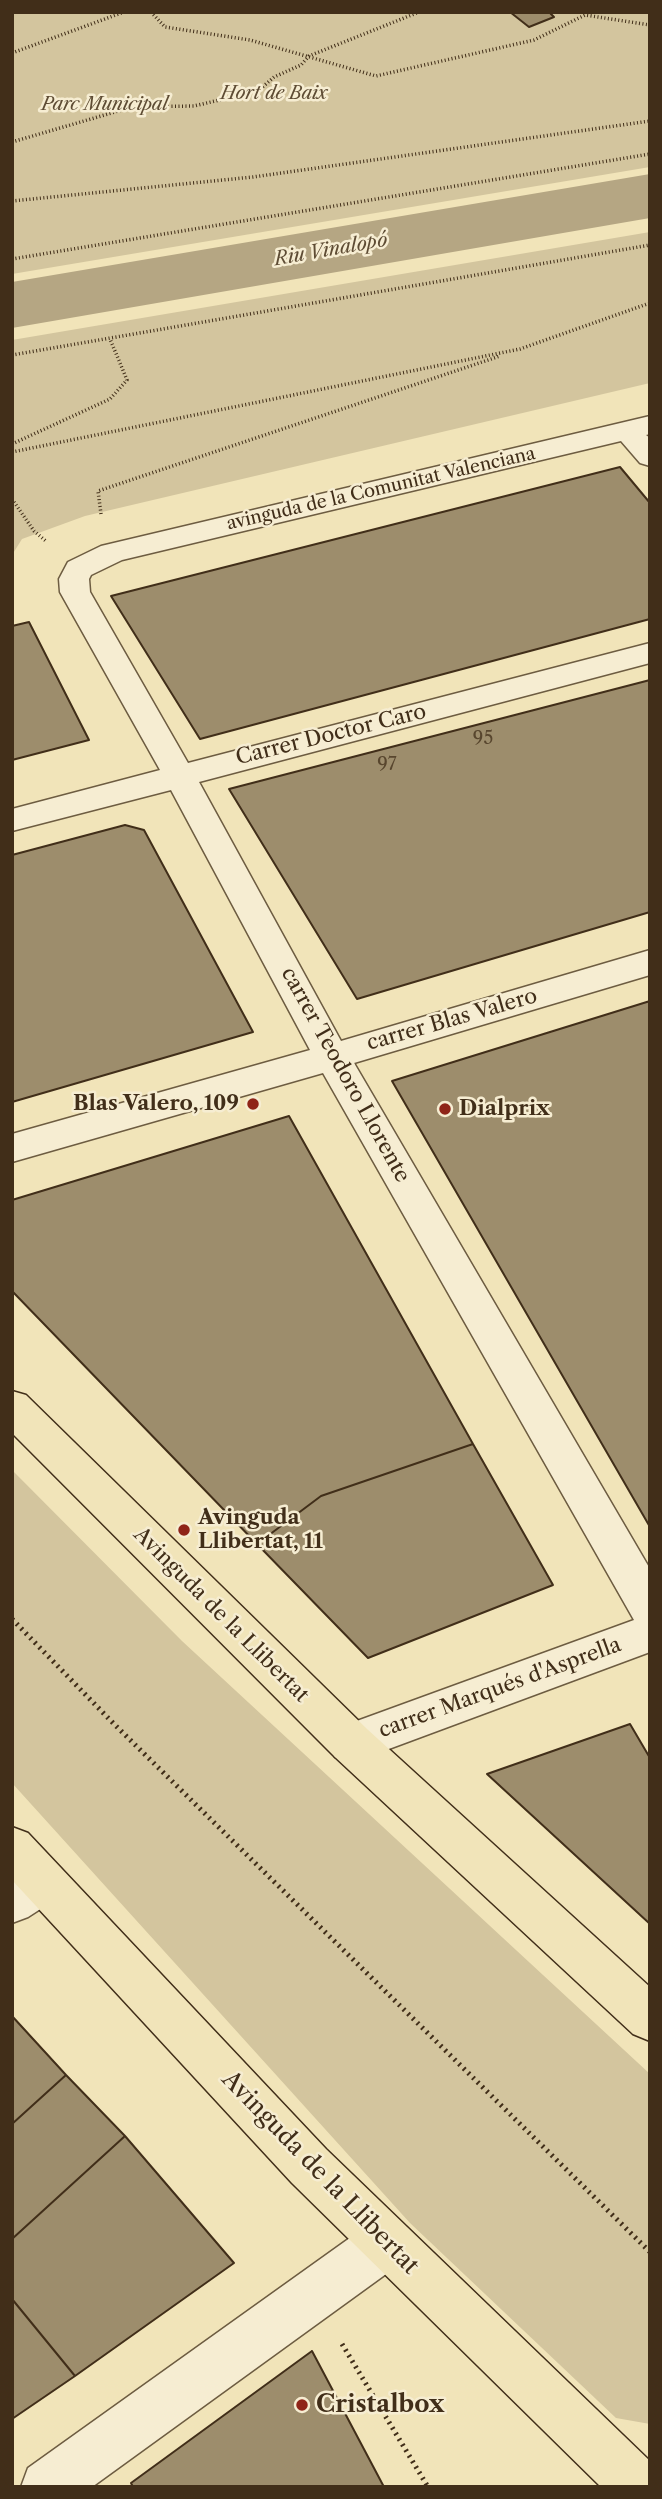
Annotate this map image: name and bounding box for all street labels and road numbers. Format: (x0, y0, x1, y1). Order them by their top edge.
street label: avinguda de la Comunitat Valenciana (225, 443, 537, 535)
street label: Carrer Doctor Caro (233, 699, 429, 771)
street label: carrer Teodoro Llorente (275, 963, 415, 1187)
street label: carrer Blas Valero (364, 984, 540, 1056)
street label: Avinguda de la Llibertat (128, 1522, 314, 1708)
street label: carrer Marqués d'Asprella (375, 1632, 625, 1744)
street label: Avinguda de la Llibertat (215, 2065, 425, 2281)

